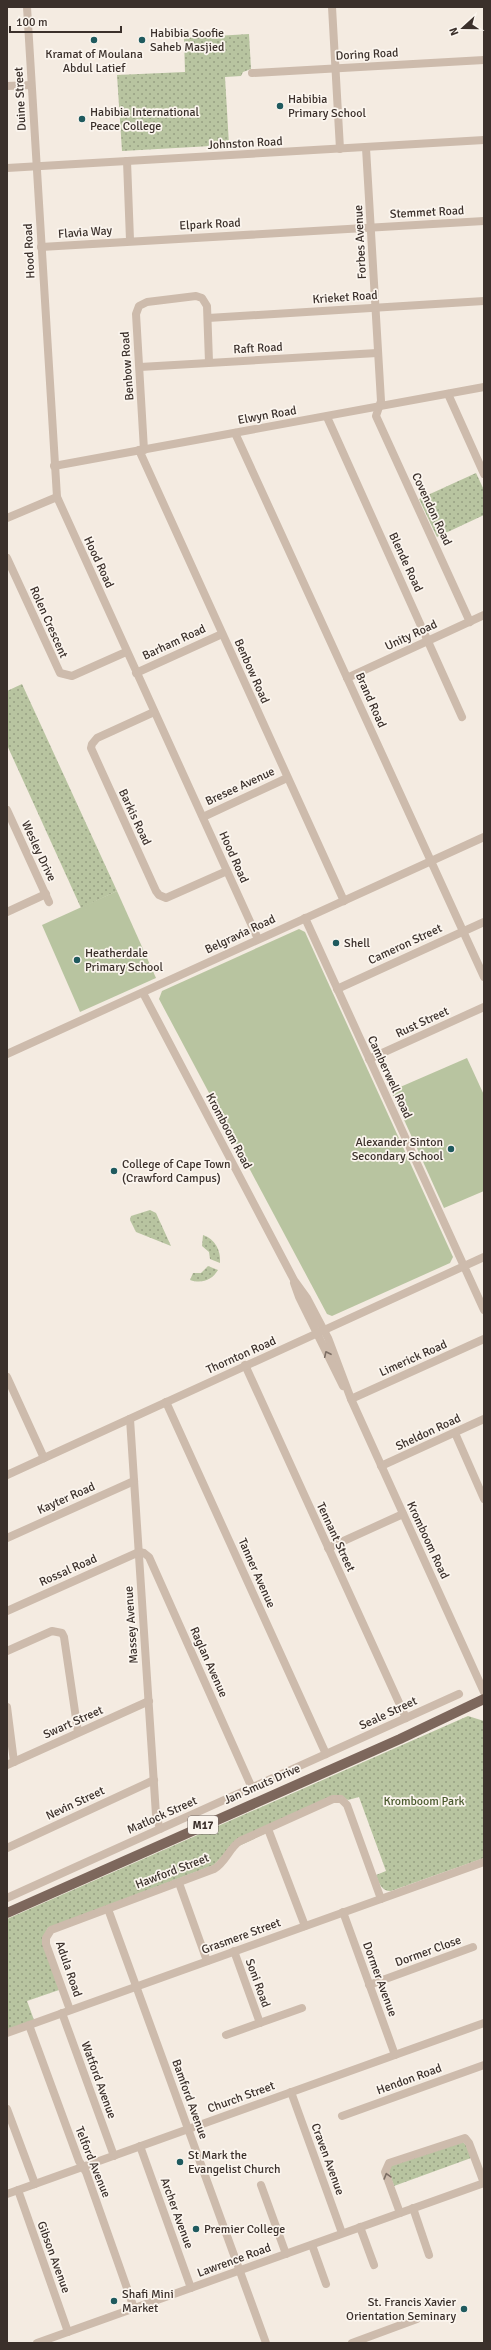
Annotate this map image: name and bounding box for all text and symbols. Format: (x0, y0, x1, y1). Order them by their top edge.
scale bar (10, 8, 121, 34)
north arrow (443, 8, 483, 48)
text: 100 m (16, 15, 48, 30)
place label: Habibia Soofie Saheb Masjied (150, 26, 224, 55)
text: N (447, 26, 462, 37)
marker: Kramat of Moulana Abdul Latief (89, 35, 99, 45)
marker: Habibia Soofie Saheb Masjied (137, 35, 147, 45)
street label: Doring Road (335, 45, 399, 64)
place label: Kramat of Moulana Abdul Latief (45, 47, 143, 76)
street label: Duine Street (11, 67, 30, 131)
place label: Habibia Primary School (288, 92, 366, 121)
marker: Habibia Primary School (275, 101, 285, 111)
place label: Habibia International Peace College (90, 105, 200, 134)
marker: Habibia International Peace College (77, 114, 87, 124)
street label: Johnston Road (207, 134, 283, 153)
street label: Stemmet Road (389, 203, 465, 222)
street label: Forbes Avenue (351, 204, 370, 279)
street label: Elpark Road (179, 215, 241, 234)
street label: Hood Road (21, 223, 38, 279)
street label: Flavia Way (57, 223, 113, 242)
street label: Krieket Road (312, 288, 378, 307)
street label: Benbow Road (118, 331, 137, 401)
street label: Raft Road (233, 340, 283, 357)
street label: Elwyn Road (237, 403, 298, 428)
street label: Covendon Road (408, 470, 455, 548)
street label: Blende Road (385, 530, 426, 594)
street label: Hood Road (80, 534, 117, 590)
street label: Rolen Crescent (26, 584, 71, 660)
street label: Unity Road (383, 617, 440, 654)
street label: Barham Road (140, 621, 208, 664)
street label: Benbow Road (231, 637, 272, 706)
street label: Brand Road (352, 670, 389, 730)
street label: Bresee Avenue (203, 764, 277, 809)
street label: Barkis Road (115, 787, 154, 848)
street label: Wesley Drive (18, 818, 59, 884)
street label: Hood Road (215, 829, 252, 885)
street label: Belgravia Road (202, 912, 278, 957)
street label: Cameron Street (366, 921, 444, 968)
place label: Shell (344, 936, 371, 951)
marker: Shell (331, 938, 341, 948)
place label: Heatherdale Primary School (85, 946, 163, 975)
marker: Heatherdale Primary School (72, 955, 82, 965)
street label: Rust Street (393, 1004, 451, 1041)
street label: Camberwell Road (364, 1033, 415, 1121)
street label: Kromboom Road (202, 1091, 255, 1172)
place label: Alexander Sinton Secondary School (352, 1135, 443, 1164)
marker: Alexander Sinton Secondary School (446, 1144, 456, 1154)
place label: College of Cape Town (Crawford Campus) (122, 1157, 231, 1186)
marker: College of Cape Town (Crawford Campus) (109, 1166, 119, 1176)
street label: Thornton Road (204, 1333, 278, 1378)
street label: Limerick Road (377, 1337, 449, 1380)
one-way arrow (324, 1351, 332, 1358)
street label: Sheldon Road (393, 1411, 463, 1454)
street label: Kayter Road (35, 1479, 97, 1518)
street label: Kromboom Road (403, 1499, 452, 1581)
street label: Tennant Street (313, 1500, 358, 1574)
street label: Tanner Avenue (234, 1536, 279, 1610)
street label: Rossal Road (37, 1551, 99, 1590)
street label: Massey Avenue (121, 1586, 142, 1664)
street label: Raglan Avenue (186, 1625, 231, 1700)
street label: Seale Street (357, 1694, 420, 1733)
street label: Swart Street (41, 1703, 105, 1742)
street label: Jan Smuts Drive (222, 1761, 303, 1808)
street label: Nevin Street (43, 1783, 107, 1824)
street label: Matlock Street (125, 1793, 200, 1838)
park label: Kromboom Park (383, 1794, 465, 1809)
road number: M17 (188, 1816, 218, 1834)
street label: Hawford Street (133, 1851, 211, 1892)
street label: Grasmere Street (200, 1915, 283, 1958)
street label: Dormer Close (393, 1933, 463, 1970)
street label: Adula Road (52, 1939, 85, 1999)
street label: Dormer Avenue (359, 1940, 400, 2019)
street label: Soni Road (242, 1957, 273, 2010)
street label: Watford Avenue (78, 2039, 119, 2121)
street label: Bamford Avenue (168, 2057, 211, 2141)
street label: Hendon Road (375, 2061, 444, 2098)
street label: Church Street (205, 2078, 277, 2117)
street label: Craven Avenue (308, 2121, 347, 2197)
street label: Telford Avenue (71, 2124, 114, 2200)
place label: St Mark the Evangelist Church (188, 2148, 281, 2177)
marker: St Mark the Evangelist Church (175, 2157, 185, 2167)
one-way arrow (383, 2173, 392, 2180)
street label: Archer Avenue (157, 2176, 196, 2251)
street label: Gibson Avenue (34, 2219, 73, 2295)
place label: Premier College (204, 2222, 285, 2237)
marker: Premier College (191, 2224, 201, 2234)
street label: Lawrence Road (195, 2240, 273, 2281)
place label: Shafi Mini Market (122, 2287, 174, 2316)
place label: St. Francis Xavier Orientation Seminary (346, 2295, 457, 2324)
marker: Shafi Mini Market (109, 2296, 119, 2306)
marker: St. Francis Xavier Orientation Seminary (459, 2304, 469, 2314)

